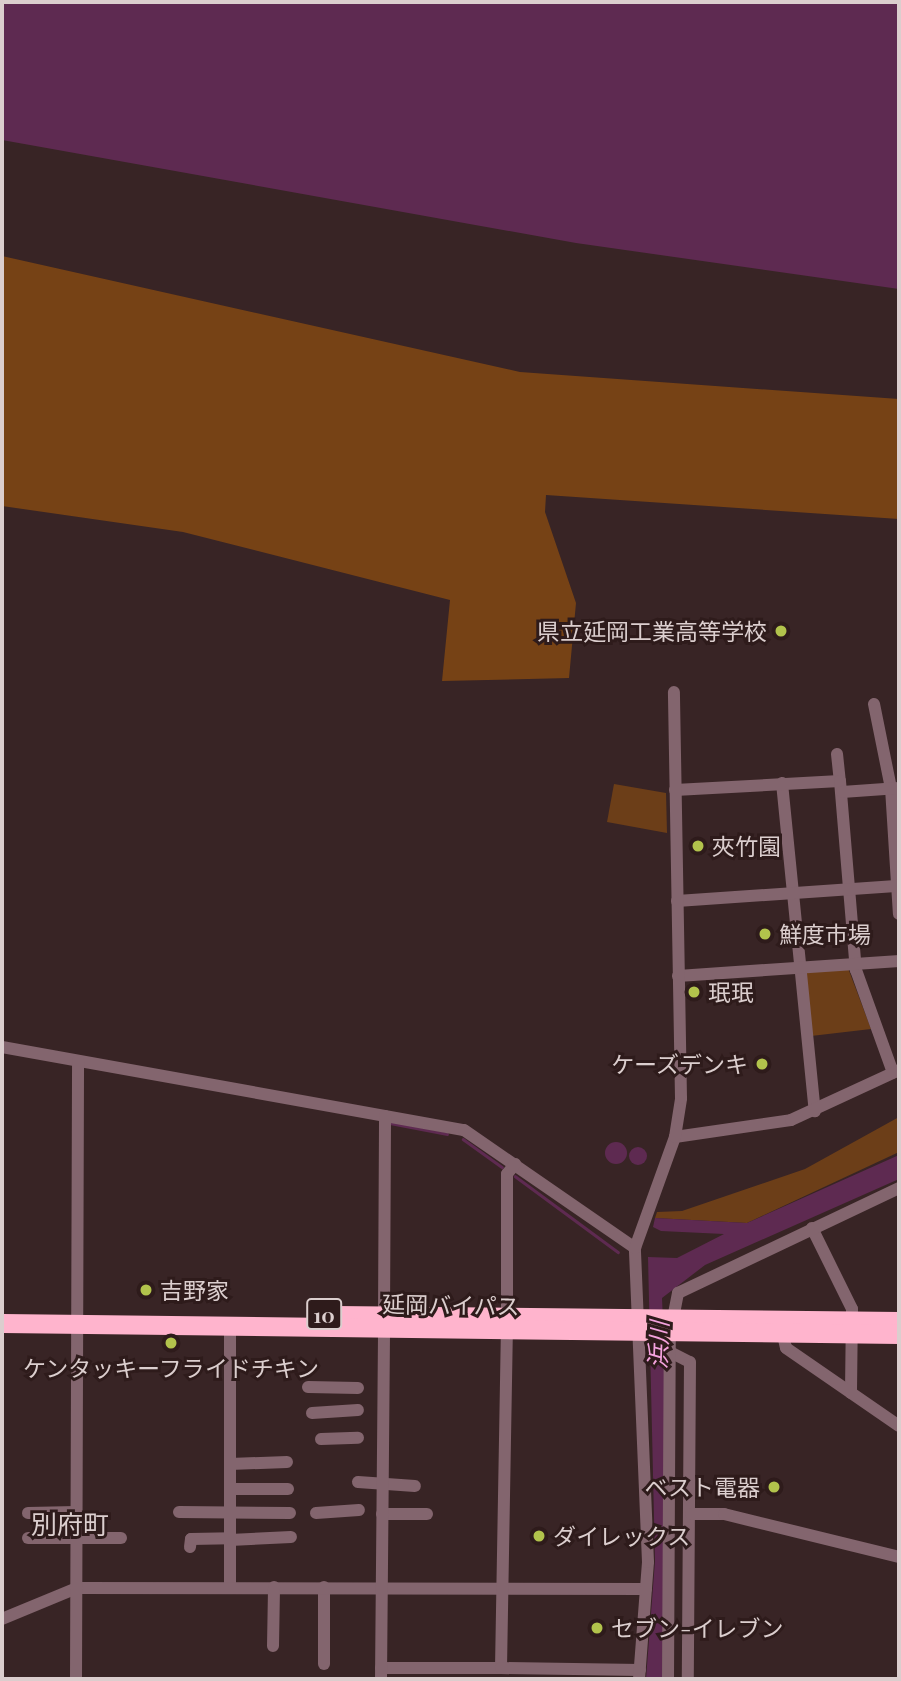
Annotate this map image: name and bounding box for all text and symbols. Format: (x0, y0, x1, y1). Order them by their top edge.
place label: 県立延岡工業高等学校 (537, 617, 767, 645)
marker: 県立延岡工業高等学校 (773, 623, 789, 639)
place label: 夾竹園 (712, 832, 781, 860)
marker: 夾竹園 (690, 838, 706, 854)
place label: 鮮度市場 (779, 920, 871, 948)
marker: 鮮度市場 (757, 926, 773, 942)
place label: 珉珉 (708, 978, 754, 1006)
marker: 珉珉 (686, 984, 702, 1000)
place label: ケーズデンキ (610, 1050, 748, 1078)
marker: ケーズデンキ (754, 1056, 770, 1072)
place label: 吉野家 (160, 1276, 229, 1304)
marker: 吉野家 (138, 1282, 154, 1298)
street label: 延岡バイパス (382, 1290, 520, 1320)
road number: 10 (305, 1296, 343, 1332)
water label: 浜川 (643, 1321, 673, 1369)
marker: ケンタッキーフライドチキン (163, 1335, 179, 1351)
place label: ケンタッキーフライドチキン (22, 1354, 320, 1382)
place label: ベスト電器 (645, 1473, 760, 1501)
marker: ベスト電器 (766, 1479, 782, 1495)
district label: 別府町 (31, 1508, 109, 1540)
place label: ダイレックス (553, 1522, 691, 1550)
marker: ダイレックス (531, 1528, 547, 1544)
place label: セブン-イレブン (611, 1614, 783, 1642)
marker: セブン-イレブン (589, 1620, 605, 1636)

